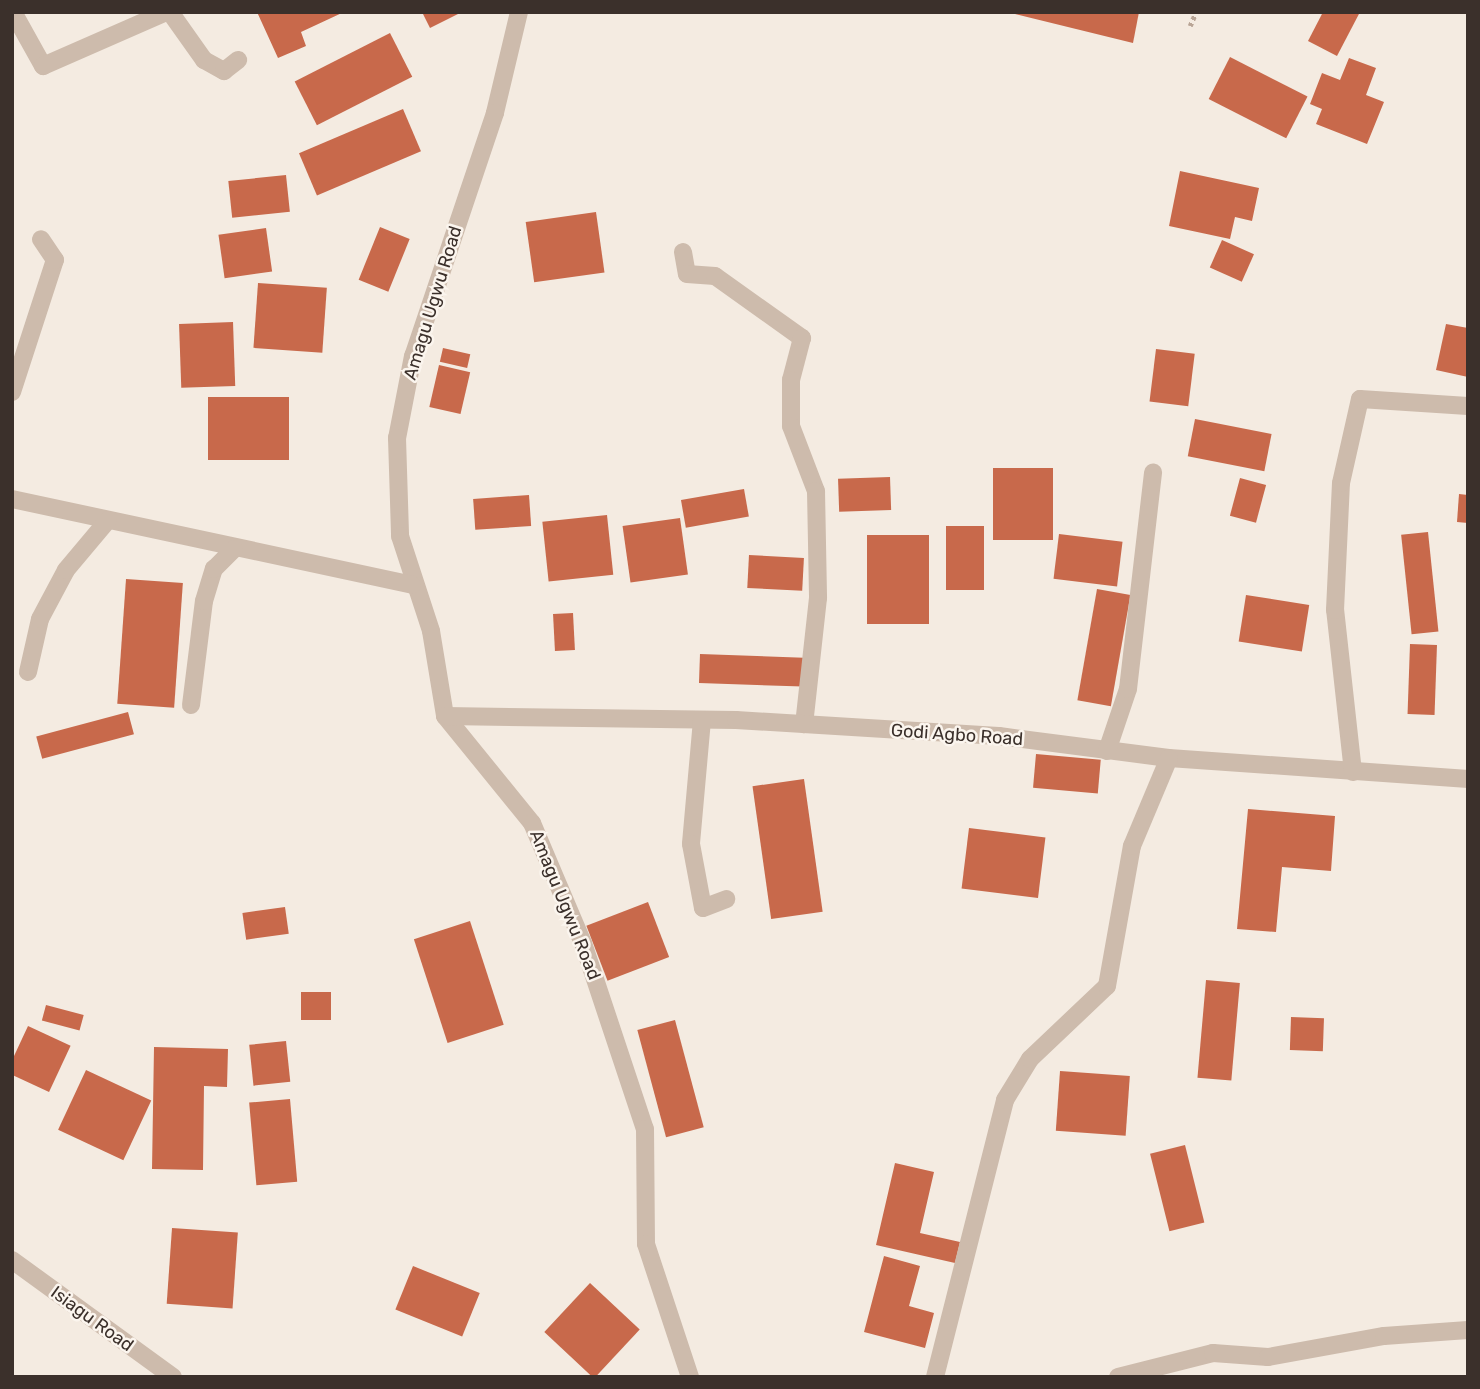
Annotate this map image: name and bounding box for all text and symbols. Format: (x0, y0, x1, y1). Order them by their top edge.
street label: Amagu Ugwu Road (399, 223, 467, 383)
street label: Godi Agbo Road (890, 720, 1024, 750)
street label: Amagu Ugwu Road (525, 827, 605, 983)
street label: Isiagu Road (46, 1282, 138, 1356)

